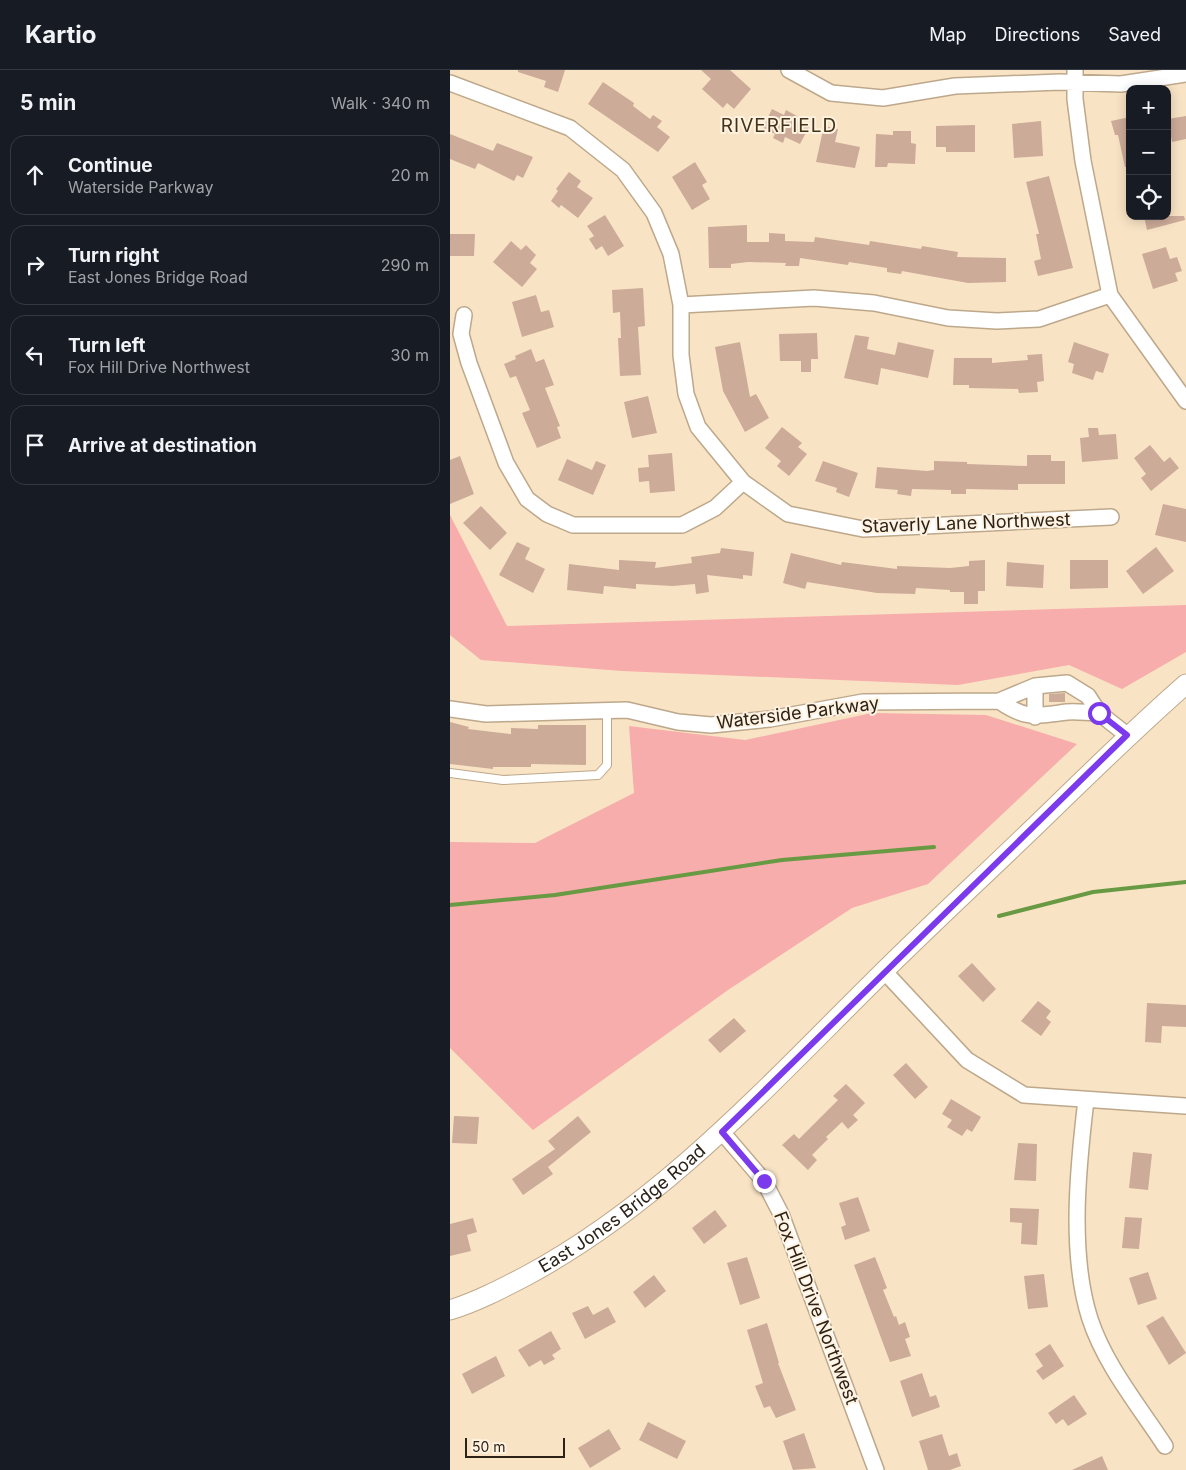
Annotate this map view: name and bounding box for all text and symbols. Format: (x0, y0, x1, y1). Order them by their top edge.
text: Kartio (25, 20, 96, 49)
text: Map (929, 24, 967, 45)
text: Directions (995, 24, 1080, 45)
text: Saved (1108, 24, 1161, 45)
map controls (1126, 85, 1171, 220)
button: + (1126, 85, 1171, 130)
text: 5 min (20, 90, 76, 115)
text: Walk · 340 m (331, 93, 430, 113)
district label: RIVERFIELD (721, 114, 837, 137)
button: − (1126, 130, 1171, 175)
text: Continue (68, 154, 153, 177)
icon: ahead (21, 161, 49, 189)
text: 20 m (391, 165, 429, 185)
button: locate (1126, 175, 1171, 220)
text: Waterside Parkway (68, 177, 213, 197)
text: Turn right (68, 244, 159, 267)
icon: right (21, 251, 49, 279)
text: 290 m (381, 255, 429, 275)
text: East Jones Bridge Road (68, 267, 248, 287)
text: Turn left (68, 334, 146, 357)
icon: left (21, 341, 49, 369)
text: 30 m (391, 345, 429, 365)
text: Fox Hill Drive Northwest (68, 357, 250, 377)
icon: arrive (21, 431, 49, 459)
text: Arrive at destination (68, 434, 257, 457)
street label: Staverly Lane Northwest (861, 508, 1071, 537)
street label: Waterside Parkway (715, 692, 880, 733)
route start (1088, 702, 1111, 725)
street label: East Jones Bridge Road (535, 1140, 710, 1277)
route end (753, 1170, 776, 1193)
street label: Fox Hill Drive Northwest (770, 1209, 863, 1407)
scale bar (465, 1435, 565, 1458)
text: 50 m (472, 1438, 506, 1455)

